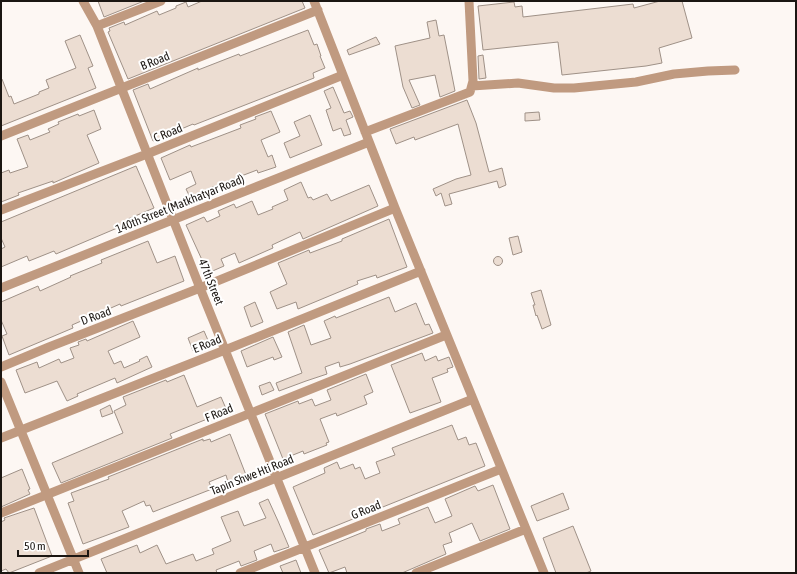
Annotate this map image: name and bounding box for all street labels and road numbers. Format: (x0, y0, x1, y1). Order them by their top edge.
street label: B Road (138, 49, 172, 73)
street label: C Road (151, 121, 185, 145)
street label: 140th Street (Matkhatyar Road) (114, 172, 246, 236)
street label: 47th Street (195, 257, 227, 308)
street label: D Road (79, 304, 113, 328)
street label: E Road (191, 332, 223, 356)
street label: F Road (203, 401, 235, 425)
street label: Tapin Shwe Hti Road (208, 452, 296, 498)
street label: G Road (349, 498, 383, 522)

